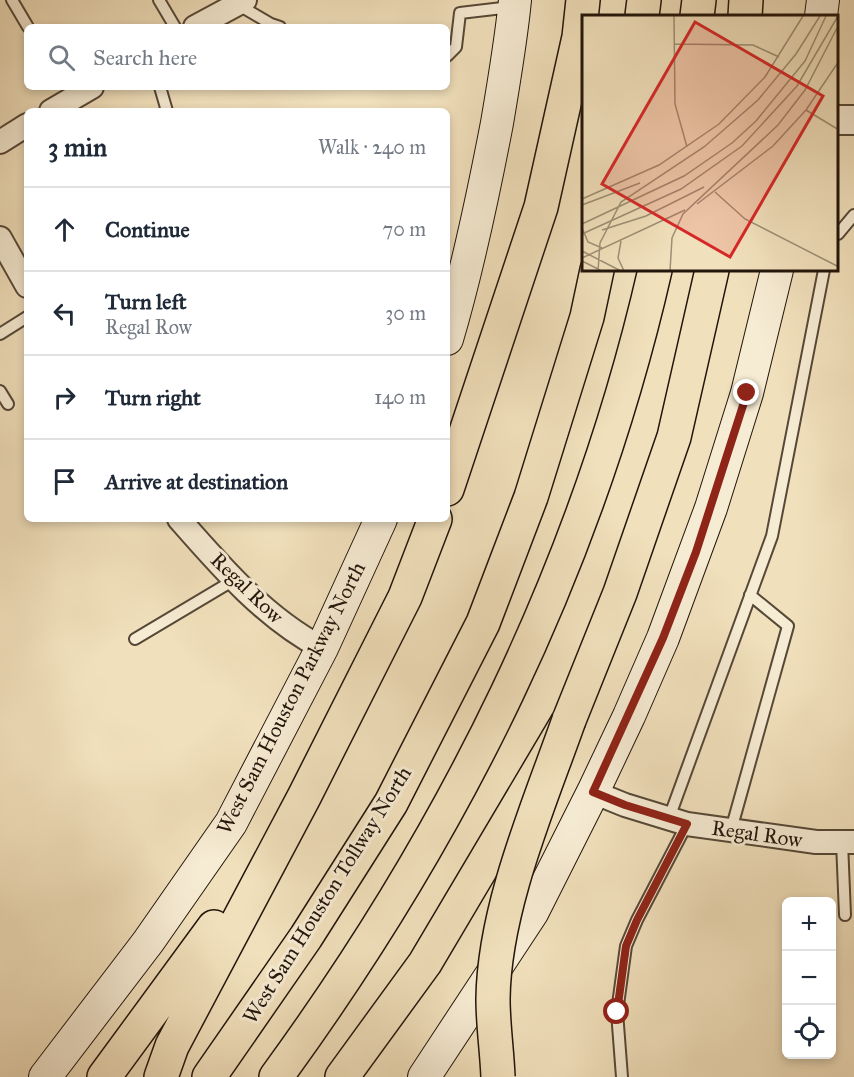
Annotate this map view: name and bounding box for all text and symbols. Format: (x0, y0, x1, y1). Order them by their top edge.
inset map (582, 15, 839, 272)
search box (24, 24, 450, 90)
icon: search (45, 41, 78, 74)
text: Search here (93, 44, 197, 71)
text: 3 min (48, 131, 107, 163)
text: Walk · 240 m (318, 135, 426, 159)
icon: ahead (48, 213, 81, 246)
text: Continue (105, 216, 190, 243)
text: 70 m (383, 217, 426, 241)
text: Turn left (105, 288, 187, 315)
icon: left (48, 297, 81, 330)
text: 30 m (385, 301, 426, 325)
text: Regal Row (105, 315, 192, 339)
route end (733, 379, 759, 405)
icon: right (48, 381, 81, 414)
text: Turn right (105, 384, 201, 411)
text: 140 m (374, 385, 426, 409)
icon: arrive (48, 465, 81, 498)
text: Arrive at destination (105, 468, 288, 495)
street label: Regal Row (205, 547, 289, 629)
street label: West Sam Houston Parkway North (211, 557, 371, 838)
street label: West Sam Houston Tollway North (237, 761, 417, 1028)
street label: Regal Row (710, 815, 804, 853)
map controls (782, 897, 836, 1059)
button: + (782, 897, 836, 951)
button: − (782, 951, 836, 1005)
route start (603, 998, 629, 1024)
button: locate (782, 1005, 836, 1059)

